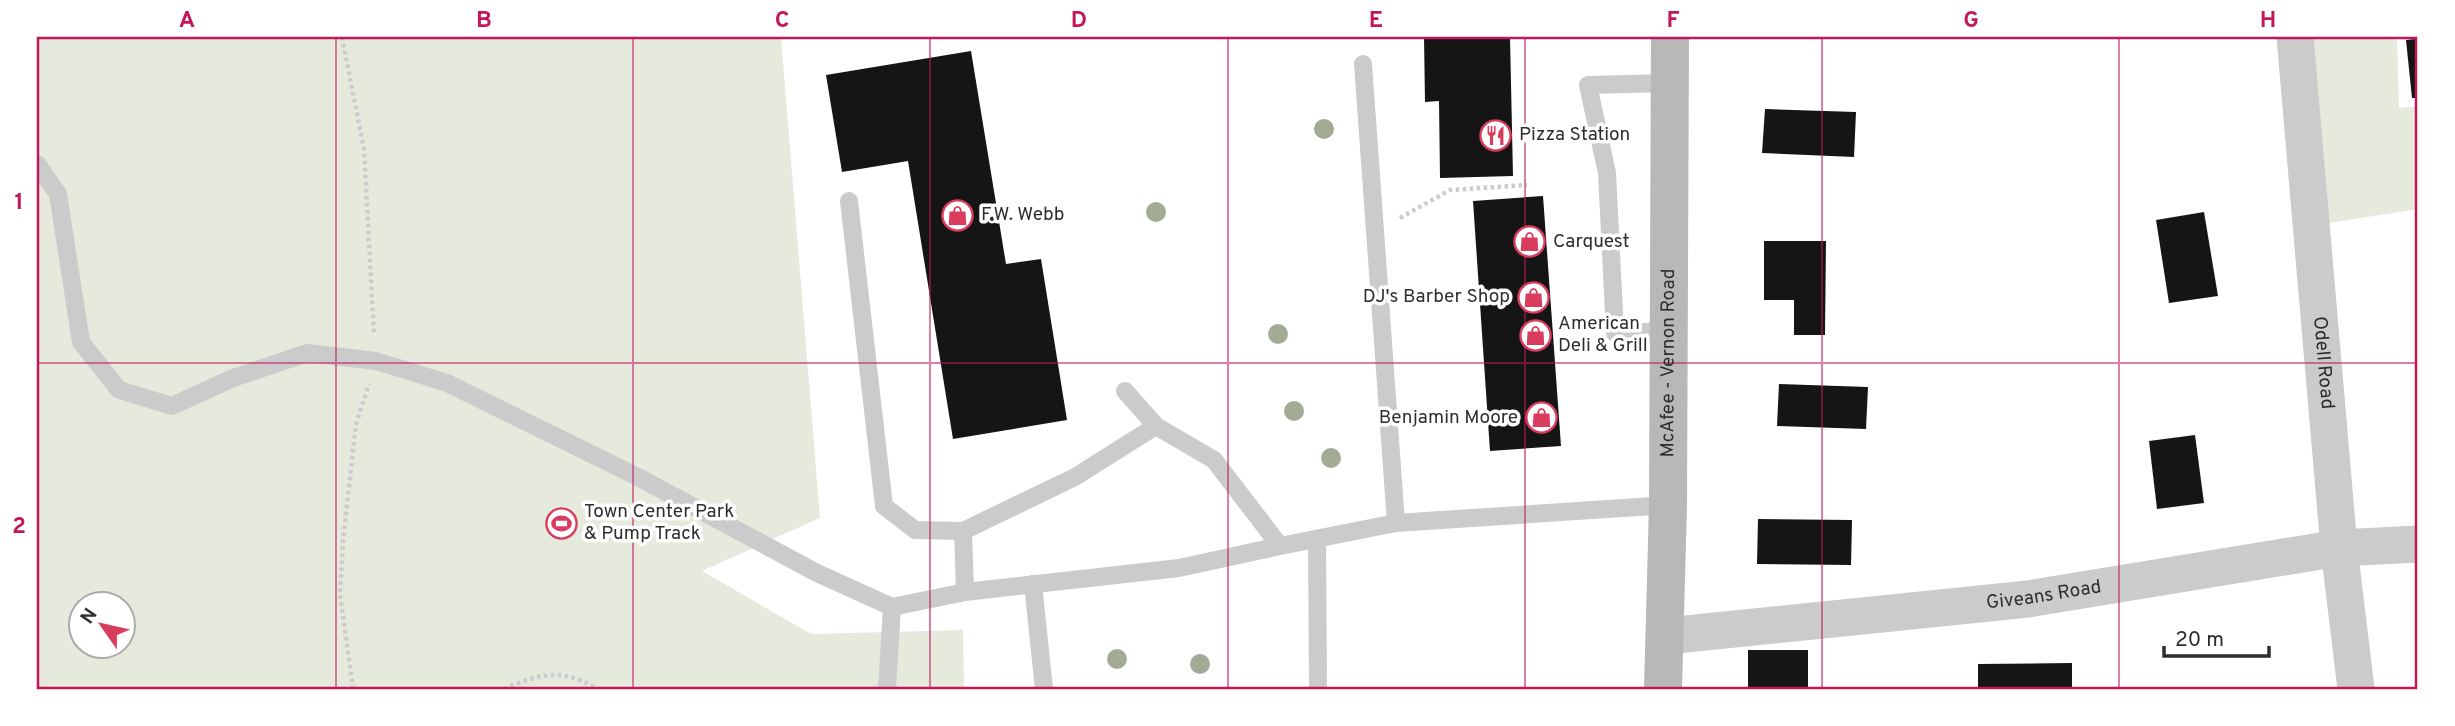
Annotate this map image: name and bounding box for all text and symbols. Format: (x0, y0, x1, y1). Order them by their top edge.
text: A (179, 7, 195, 36)
text: B (476, 7, 492, 36)
text: C (775, 7, 789, 36)
text: D (1071, 7, 1087, 36)
text: E (1369, 7, 1383, 36)
text: F (1666, 7, 1680, 36)
text: G (1963, 7, 1979, 36)
text: H (2260, 7, 2276, 36)
restaurant icon: Pizza Station (1479, 118, 1513, 152)
place label: Pizza Station (1519, 123, 1630, 147)
text: 1 (14, 189, 24, 218)
shop icon: F.W. Webb (941, 198, 975, 232)
place label: F.W. Webb (981, 203, 1064, 227)
shop icon: Carquest (1513, 225, 1547, 259)
place label: Carquest (1553, 230, 1630, 254)
street label: McAfee - Vernon Road (1656, 269, 1681, 458)
shop icon: DJ's Barber Shop (1516, 280, 1550, 314)
place label: DJ's Barber Shop (1363, 285, 1510, 309)
place label: American Deli & Grill (1558, 312, 1648, 358)
street label: Odell Road (2307, 315, 2339, 410)
shop icon: American Deli & Grill (1518, 318, 1552, 352)
shop icon: Benjamin Moore (1524, 401, 1558, 435)
place label: Benjamin Moore (1379, 406, 1518, 430)
place label: Town Center Park & Pump Track (584, 500, 734, 546)
sports icon: Town Center Park & Pump Track (544, 506, 578, 540)
text: 2 (12, 513, 26, 542)
street label: Giveans Road (1985, 575, 2103, 615)
north arrow (66, 590, 136, 660)
text: N (76, 604, 103, 629)
scale bar (2164, 614, 2270, 658)
text: 20 m (2175, 627, 2224, 654)

